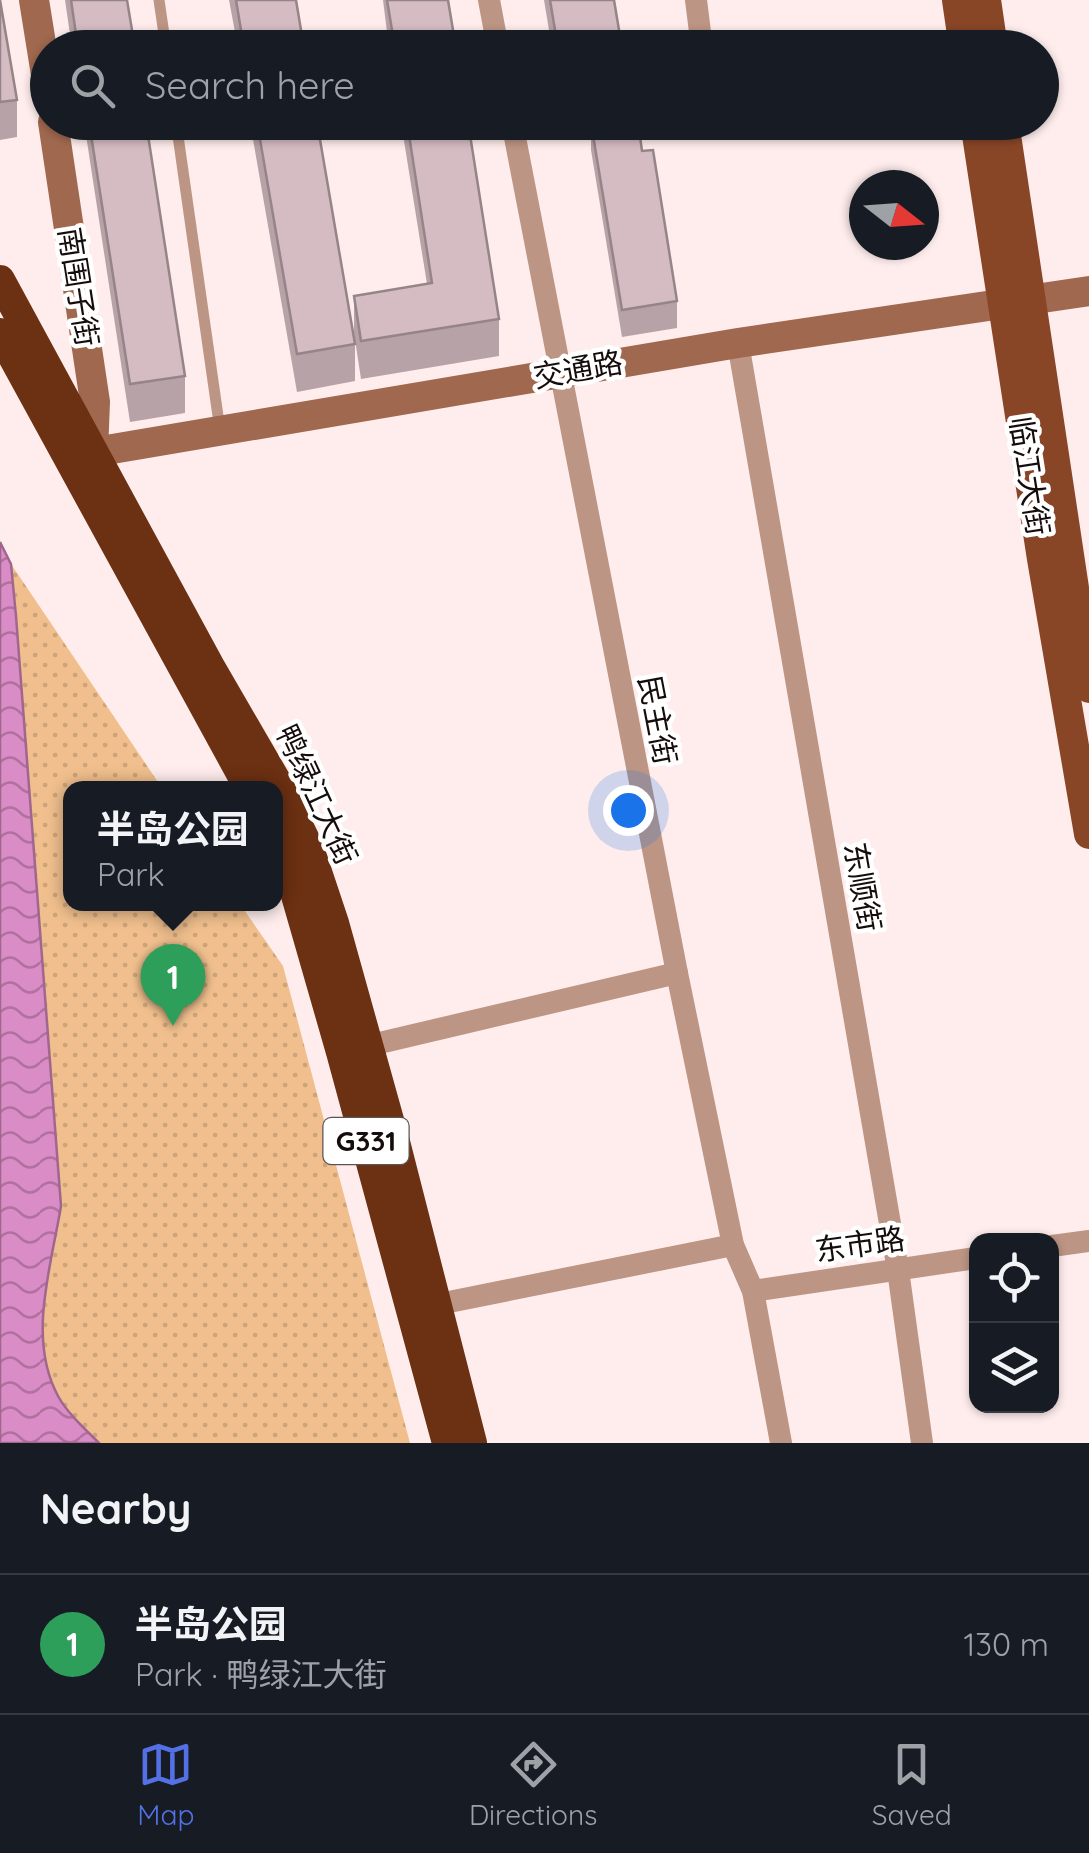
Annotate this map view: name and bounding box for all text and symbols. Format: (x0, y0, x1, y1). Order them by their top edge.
search box (30, 30, 1059, 140)
icon: search (65, 58, 120, 113)
text: Search here (145, 61, 355, 109)
north arrow (849, 170, 939, 260)
street label: 南围子街 (51, 225, 107, 349)
street label: 交通路 (530, 342, 625, 396)
street label: 临江大街 (1002, 414, 1058, 538)
street label: 民主街 (631, 672, 685, 768)
street label: 鸭绿江大街 (268, 719, 366, 871)
popup (63, 781, 283, 911)
your location (603, 785, 654, 836)
text: 半岛公园 (97, 805, 249, 853)
street label: 东顺街 (836, 839, 890, 934)
text: Park (97, 854, 165, 894)
pin: 1 (140, 944, 206, 1026)
road number: G331 (324, 1118, 408, 1164)
street label: 东市路 (813, 1219, 907, 1269)
map controls (969, 1233, 1059, 1413)
button: locate (969, 1233, 1059, 1323)
button: layers (969, 1323, 1059, 1413)
text: Nearby (40, 1482, 191, 1535)
text: 半岛公园 (135, 1600, 287, 1648)
text: 1 (66, 1624, 79, 1664)
text: 130 m (963, 1624, 1049, 1664)
text: Park · 鸭绿江大街 (135, 1654, 386, 1694)
tab: Map (137, 1737, 194, 1832)
tab: Directions (469, 1737, 597, 1832)
tab: Saved (872, 1737, 952, 1832)

